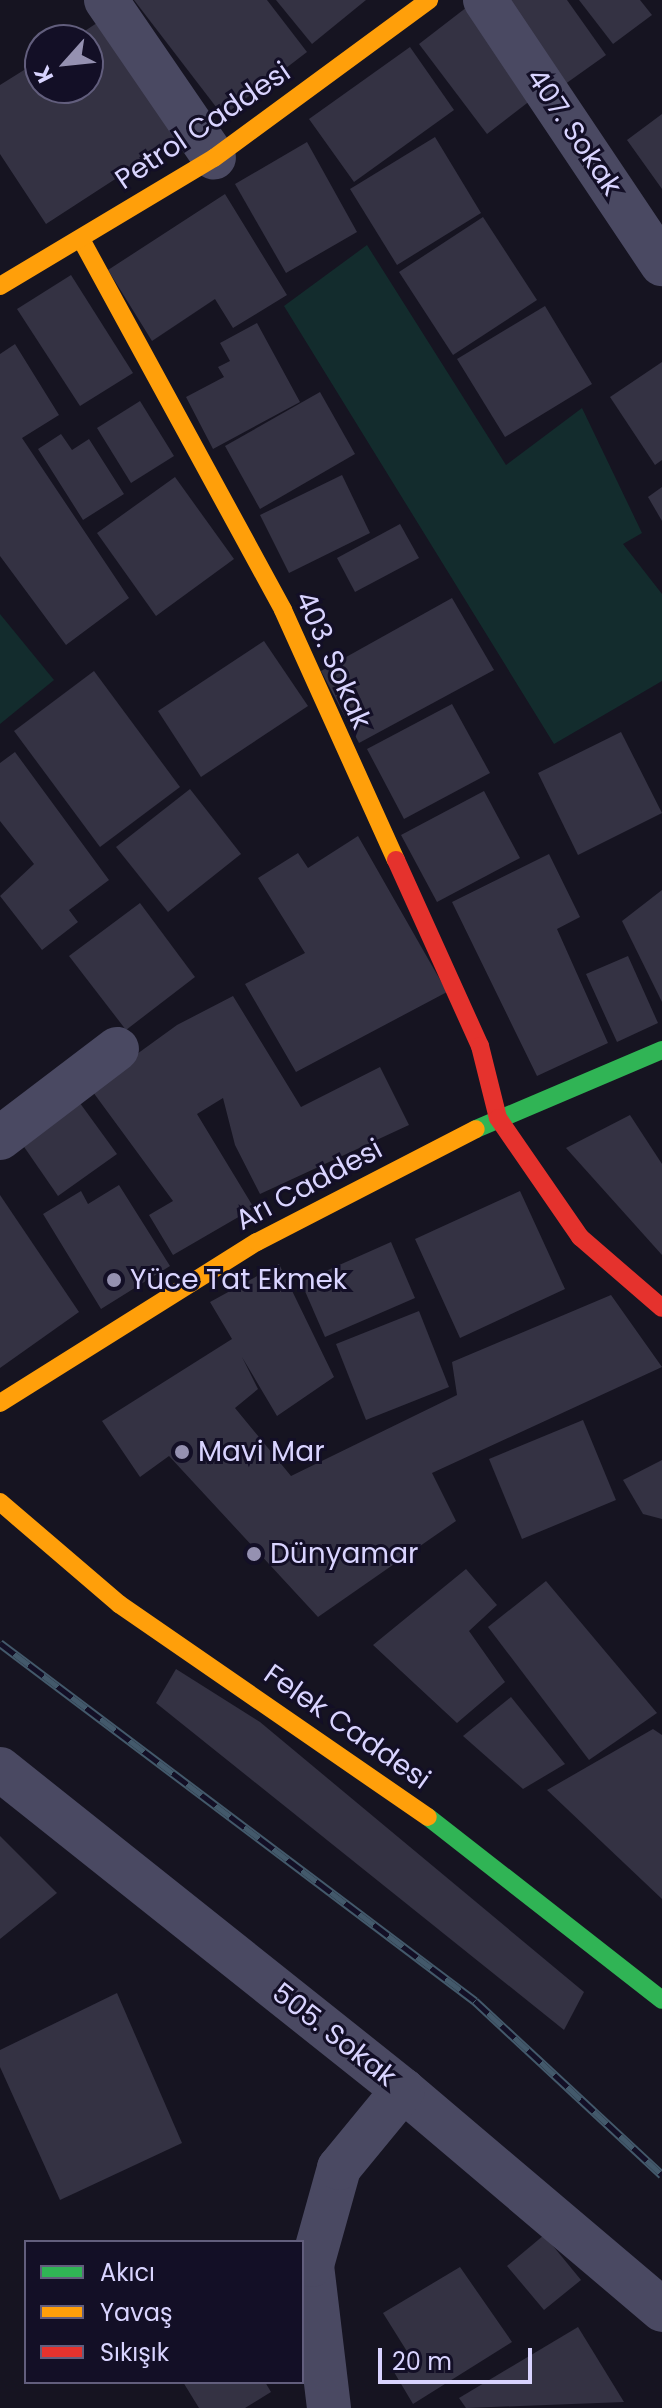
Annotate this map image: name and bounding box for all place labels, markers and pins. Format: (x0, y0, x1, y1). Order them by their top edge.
place label: Yüce Tat Ekmek (130, 1263, 347, 1297)
marker: Yüce Tat Ekmek (105, 1271, 123, 1289)
place label: Mavi Mar (198, 1435, 325, 1469)
marker: Mavi Mar (173, 1443, 191, 1461)
place label: Dünyamar (270, 1537, 419, 1571)
marker: Dünyamar (245, 1545, 263, 1563)

